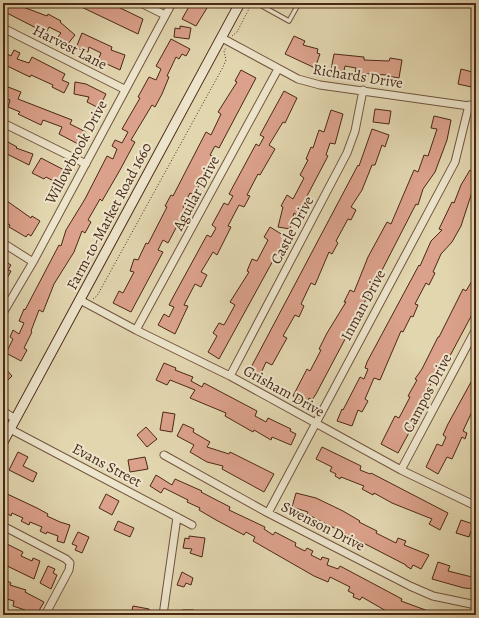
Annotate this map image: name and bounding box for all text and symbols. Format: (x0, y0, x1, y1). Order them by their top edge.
street label: Harvest Lane (30, 20, 111, 74)
street label: Richards Drive (312, 59, 405, 93)
street label: Willowbrook Drive (40, 96, 112, 208)
street label: Farm-to-Market Road 1660 (62, 139, 156, 293)
street label: Aguilar Drive (168, 152, 224, 235)
street label: Castle Drive (266, 192, 318, 268)
street label: Inman Drive (336, 266, 390, 344)
street label: Campos Drive (398, 350, 456, 436)
street label: Grisham Drive (240, 360, 328, 422)
street label: Evans Street (69, 438, 145, 492)
street label: Swenson Drive (278, 496, 368, 556)

